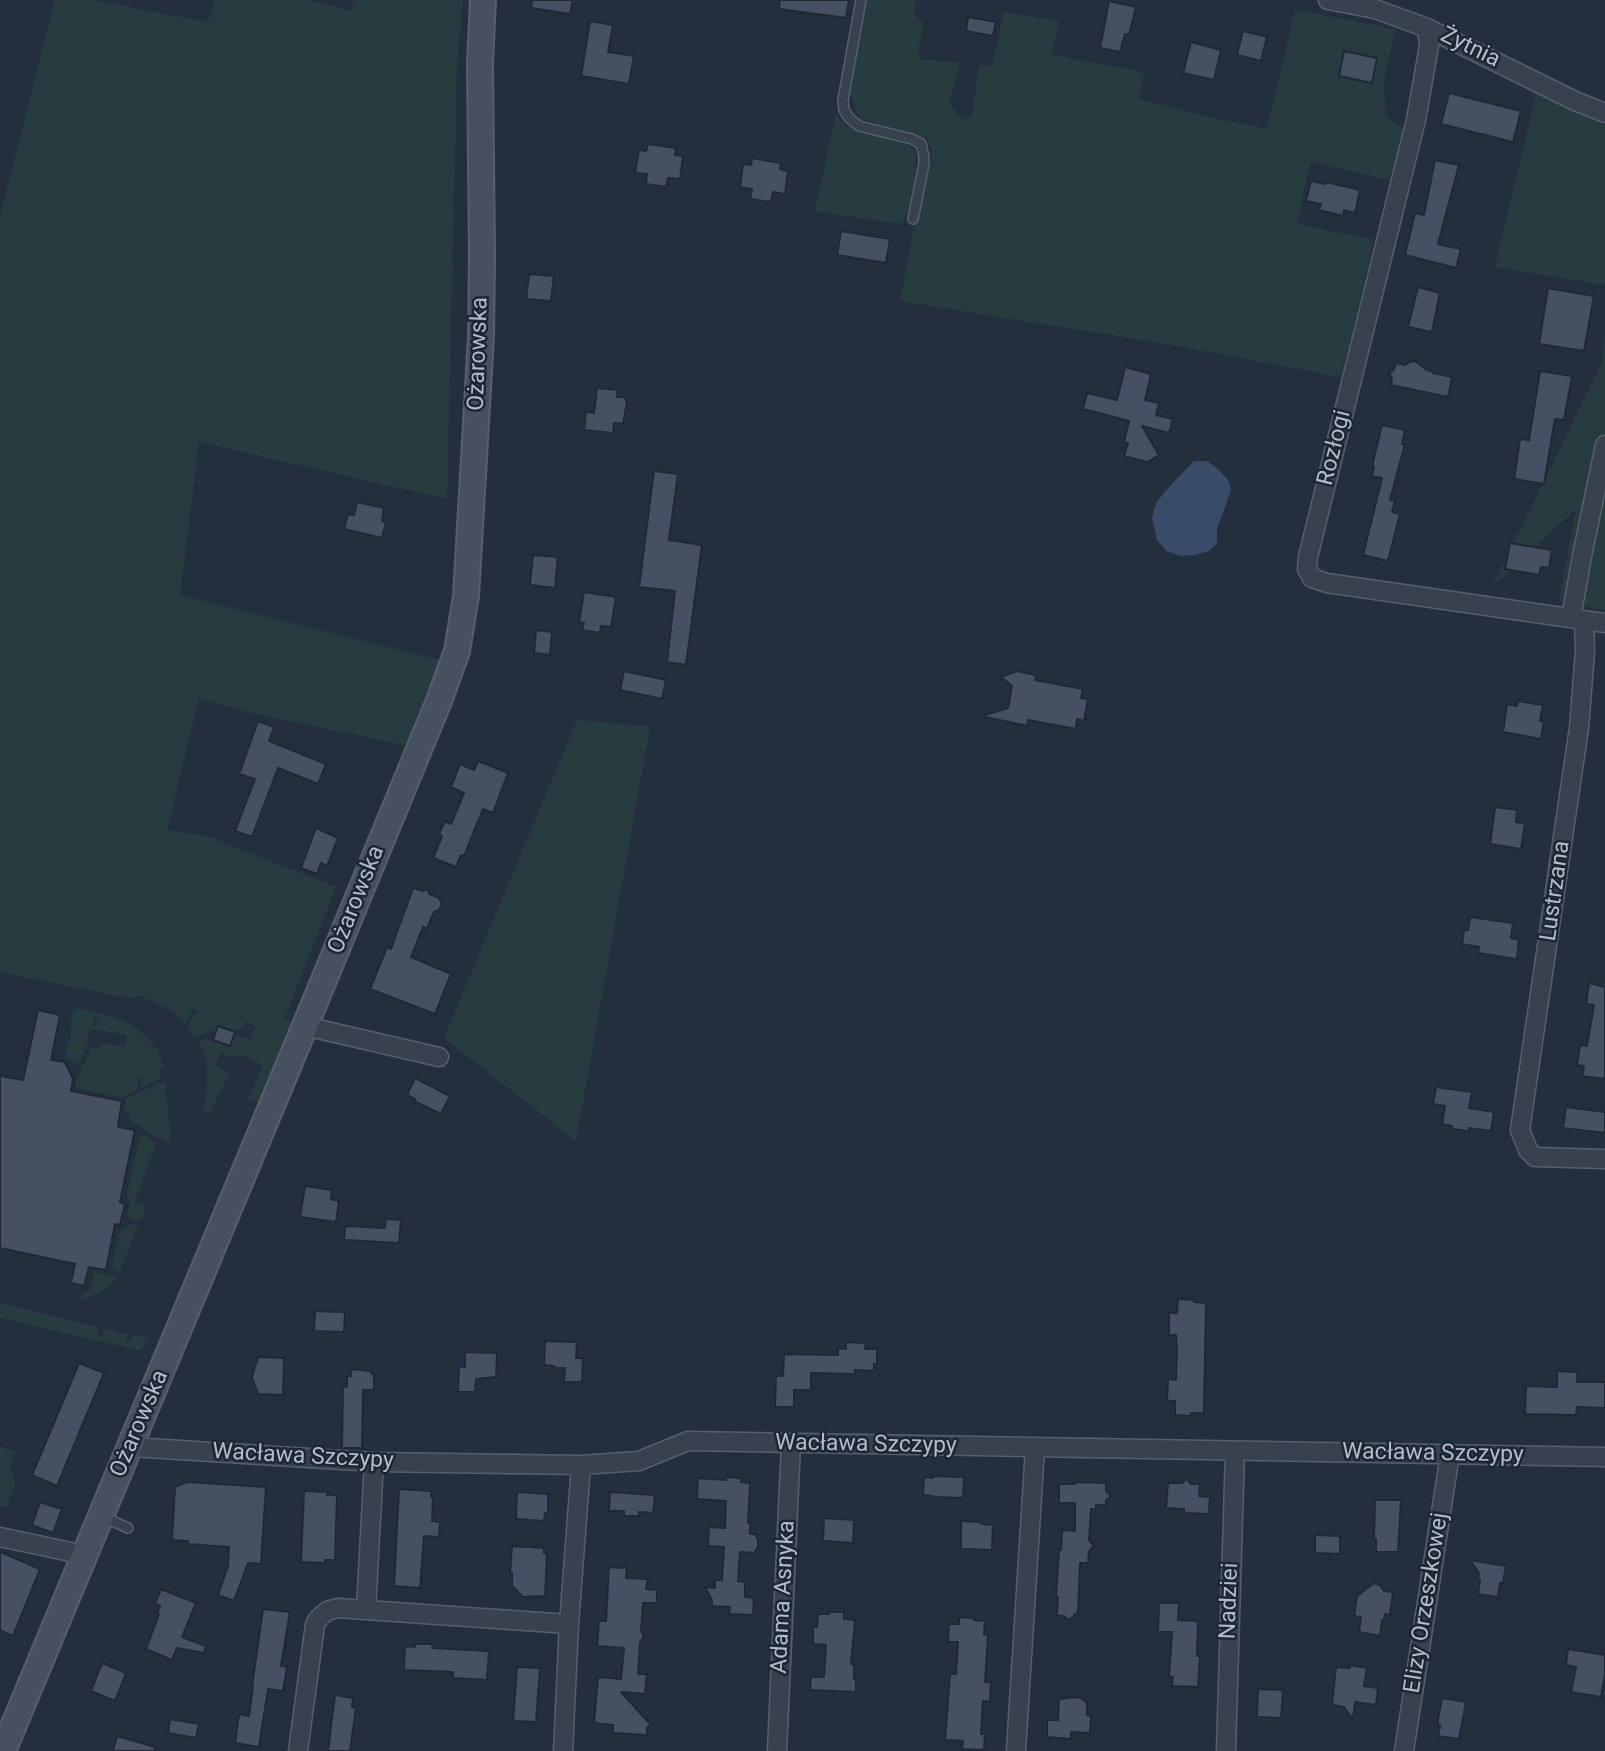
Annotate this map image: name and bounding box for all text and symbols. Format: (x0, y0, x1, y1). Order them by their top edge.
street label: Żytnia (1436, 22, 1504, 74)
street label: Ożarowska (463, 297, 495, 411)
street label: Rozłogi (1312, 408, 1358, 488)
street label: Lustrzana (1535, 839, 1577, 943)
street label: Ożarowska (323, 842, 391, 958)
street label: Ożarowska (105, 1366, 175, 1482)
street label: Wacława Szczypy (775, 1430, 957, 1460)
street label: Wacława Szczypy (212, 1438, 394, 1476)
street label: Wacława Szczypy (1342, 1439, 1524, 1469)
street label: Elizy Orzeszkowej (1399, 1511, 1455, 1695)
street label: Adama Asnyka (766, 1520, 802, 1674)
street label: Nadziei (1215, 1562, 1245, 1640)

